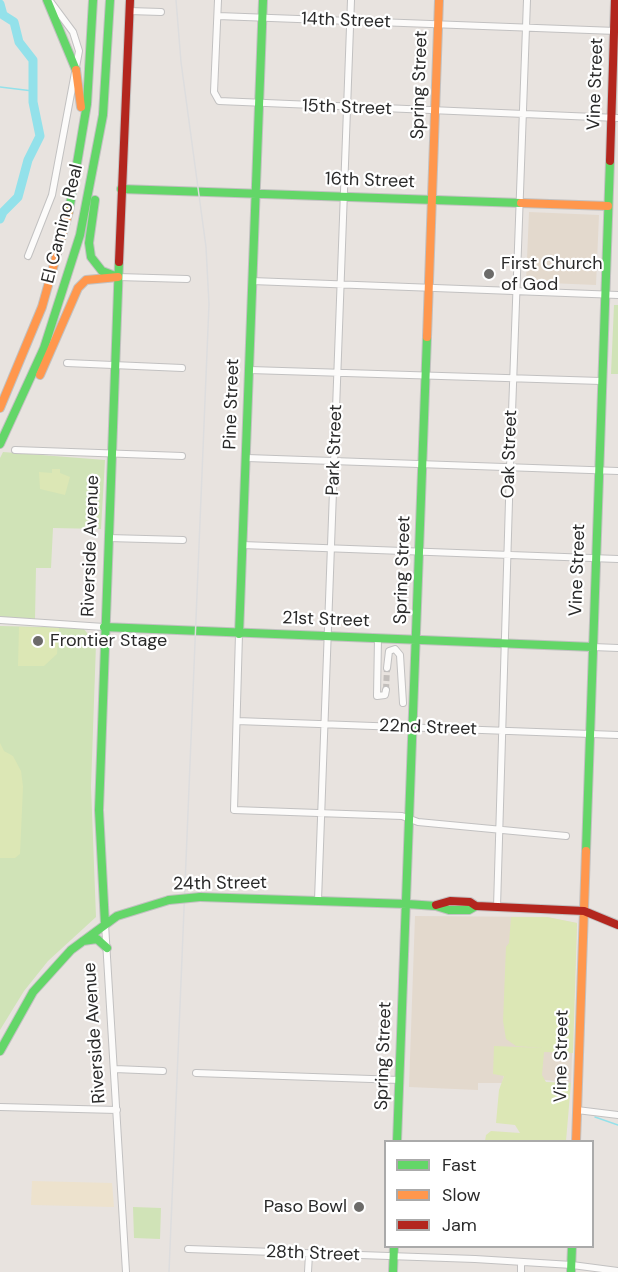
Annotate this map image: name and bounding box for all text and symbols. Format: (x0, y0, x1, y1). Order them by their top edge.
street label: 14th Street (301, 9, 391, 33)
street label: Spring Street (407, 30, 433, 140)
street label: Vine Street (584, 37, 608, 131)
street label: 15th Street (302, 96, 392, 120)
street label: El Camino Real (38, 162, 88, 286)
street label: 16th Street (325, 169, 415, 193)
place label: First Church of God (501, 253, 603, 296)
marker: First Church of God (482, 267, 496, 281)
street label: Pine Street (220, 358, 244, 450)
street label: Park Street (323, 404, 347, 496)
street label: Oak Street (498, 409, 522, 499)
street label: Riverside Avenue (78, 475, 104, 617)
street label: Spring Street (390, 515, 416, 625)
street label: Vine Street (566, 523, 590, 617)
street label: 21st Street (282, 608, 370, 632)
place label: Frontier Stage (50, 630, 167, 652)
marker: Frontier Stage (31, 634, 45, 648)
street label: 22nd Street (379, 715, 477, 741)
street label: 24th Street (173, 872, 267, 896)
street label: Riverside Avenue (79, 962, 111, 1104)
street label: Spring Street (371, 1001, 397, 1111)
street label: Vine Street (550, 1009, 574, 1103)
legend (384, 1140, 594, 1248)
text: Fast (442, 1153, 477, 1177)
text: Slow (442, 1183, 481, 1207)
place label: Paso Bowl (264, 1196, 347, 1218)
marker: Paso Bowl (352, 1200, 366, 1214)
text: Jam (442, 1213, 477, 1237)
street label: 28th Street (266, 1242, 360, 1266)

